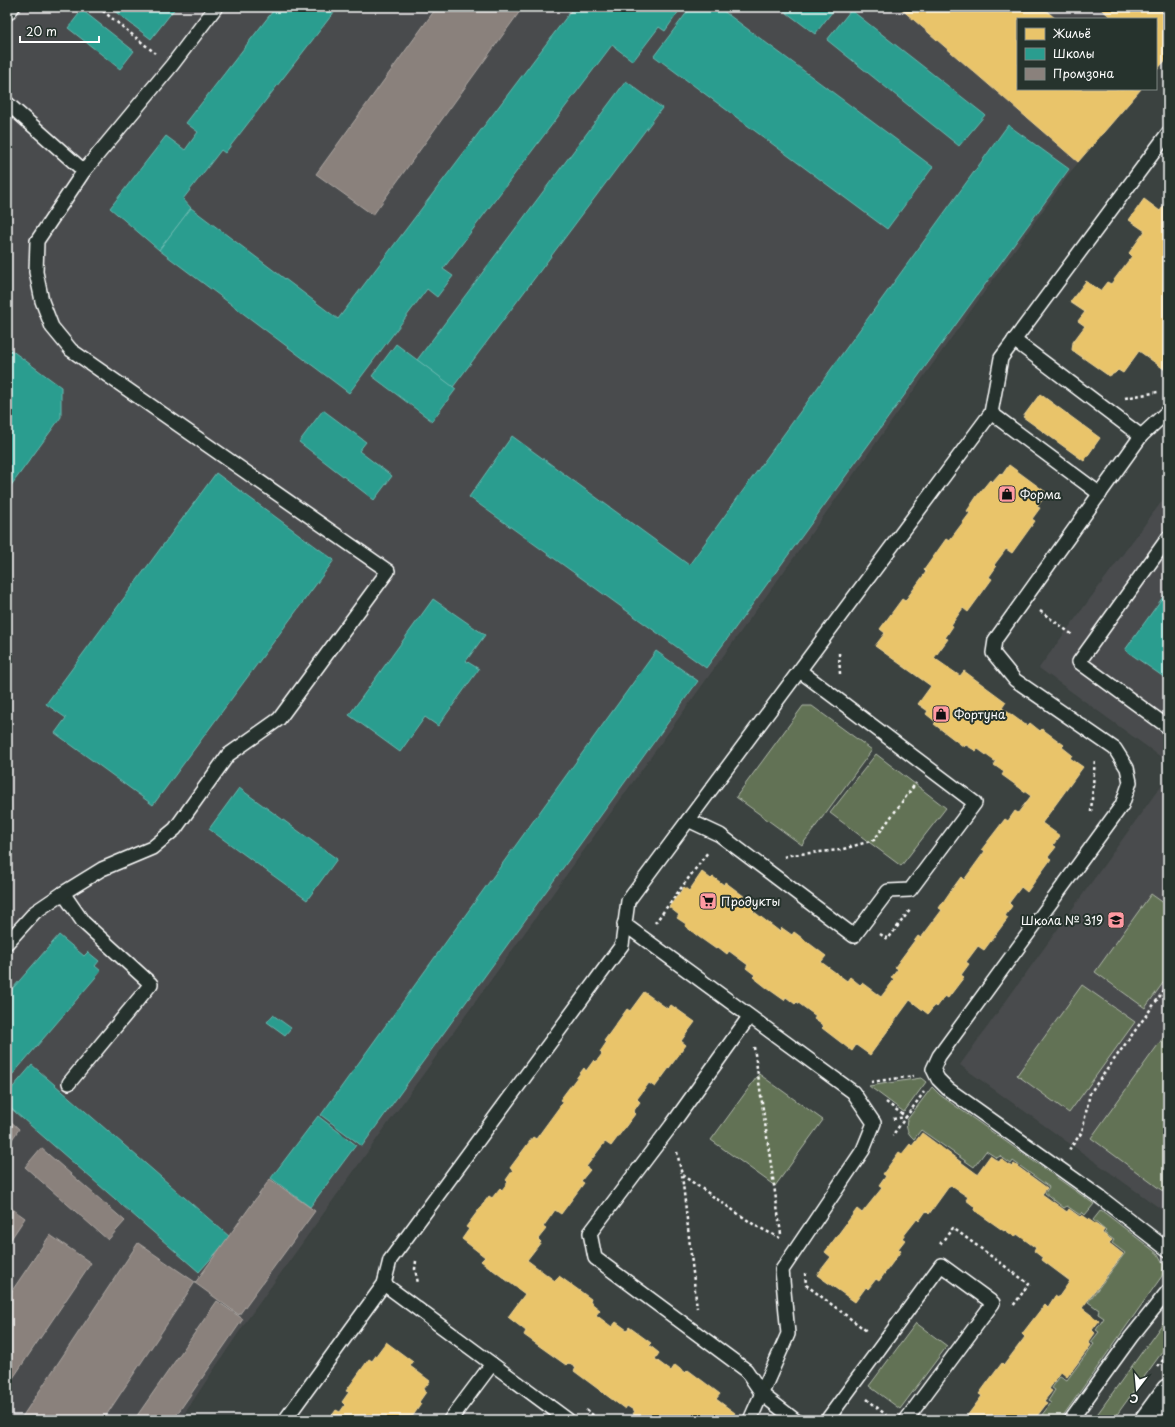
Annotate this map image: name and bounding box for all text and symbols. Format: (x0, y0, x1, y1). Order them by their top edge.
scale bar (20, 18, 99, 44)
legend (1017, 18, 1157, 90)
text: 20 m (26, 22, 57, 40)
text: Жильё (1052, 24, 1091, 42)
text: Школы (1053, 44, 1095, 62)
text: Промзона (1053, 64, 1115, 82)
shop icon: Форма (997, 484, 1017, 504)
place label: Форма (1020, 485, 1062, 503)
shop icon: Фортуна (931, 704, 951, 724)
place label: Фортуна (954, 705, 1006, 723)
supermarket icon: Продукты (698, 891, 718, 911)
place label: Продукты (721, 892, 780, 910)
school or university icon: Школа № 319 (1106, 910, 1126, 930)
place label: Школа № 319 (1021, 911, 1103, 929)
north arrow (1117, 1369, 1157, 1409)
text: С (1128, 1390, 1140, 1408)

